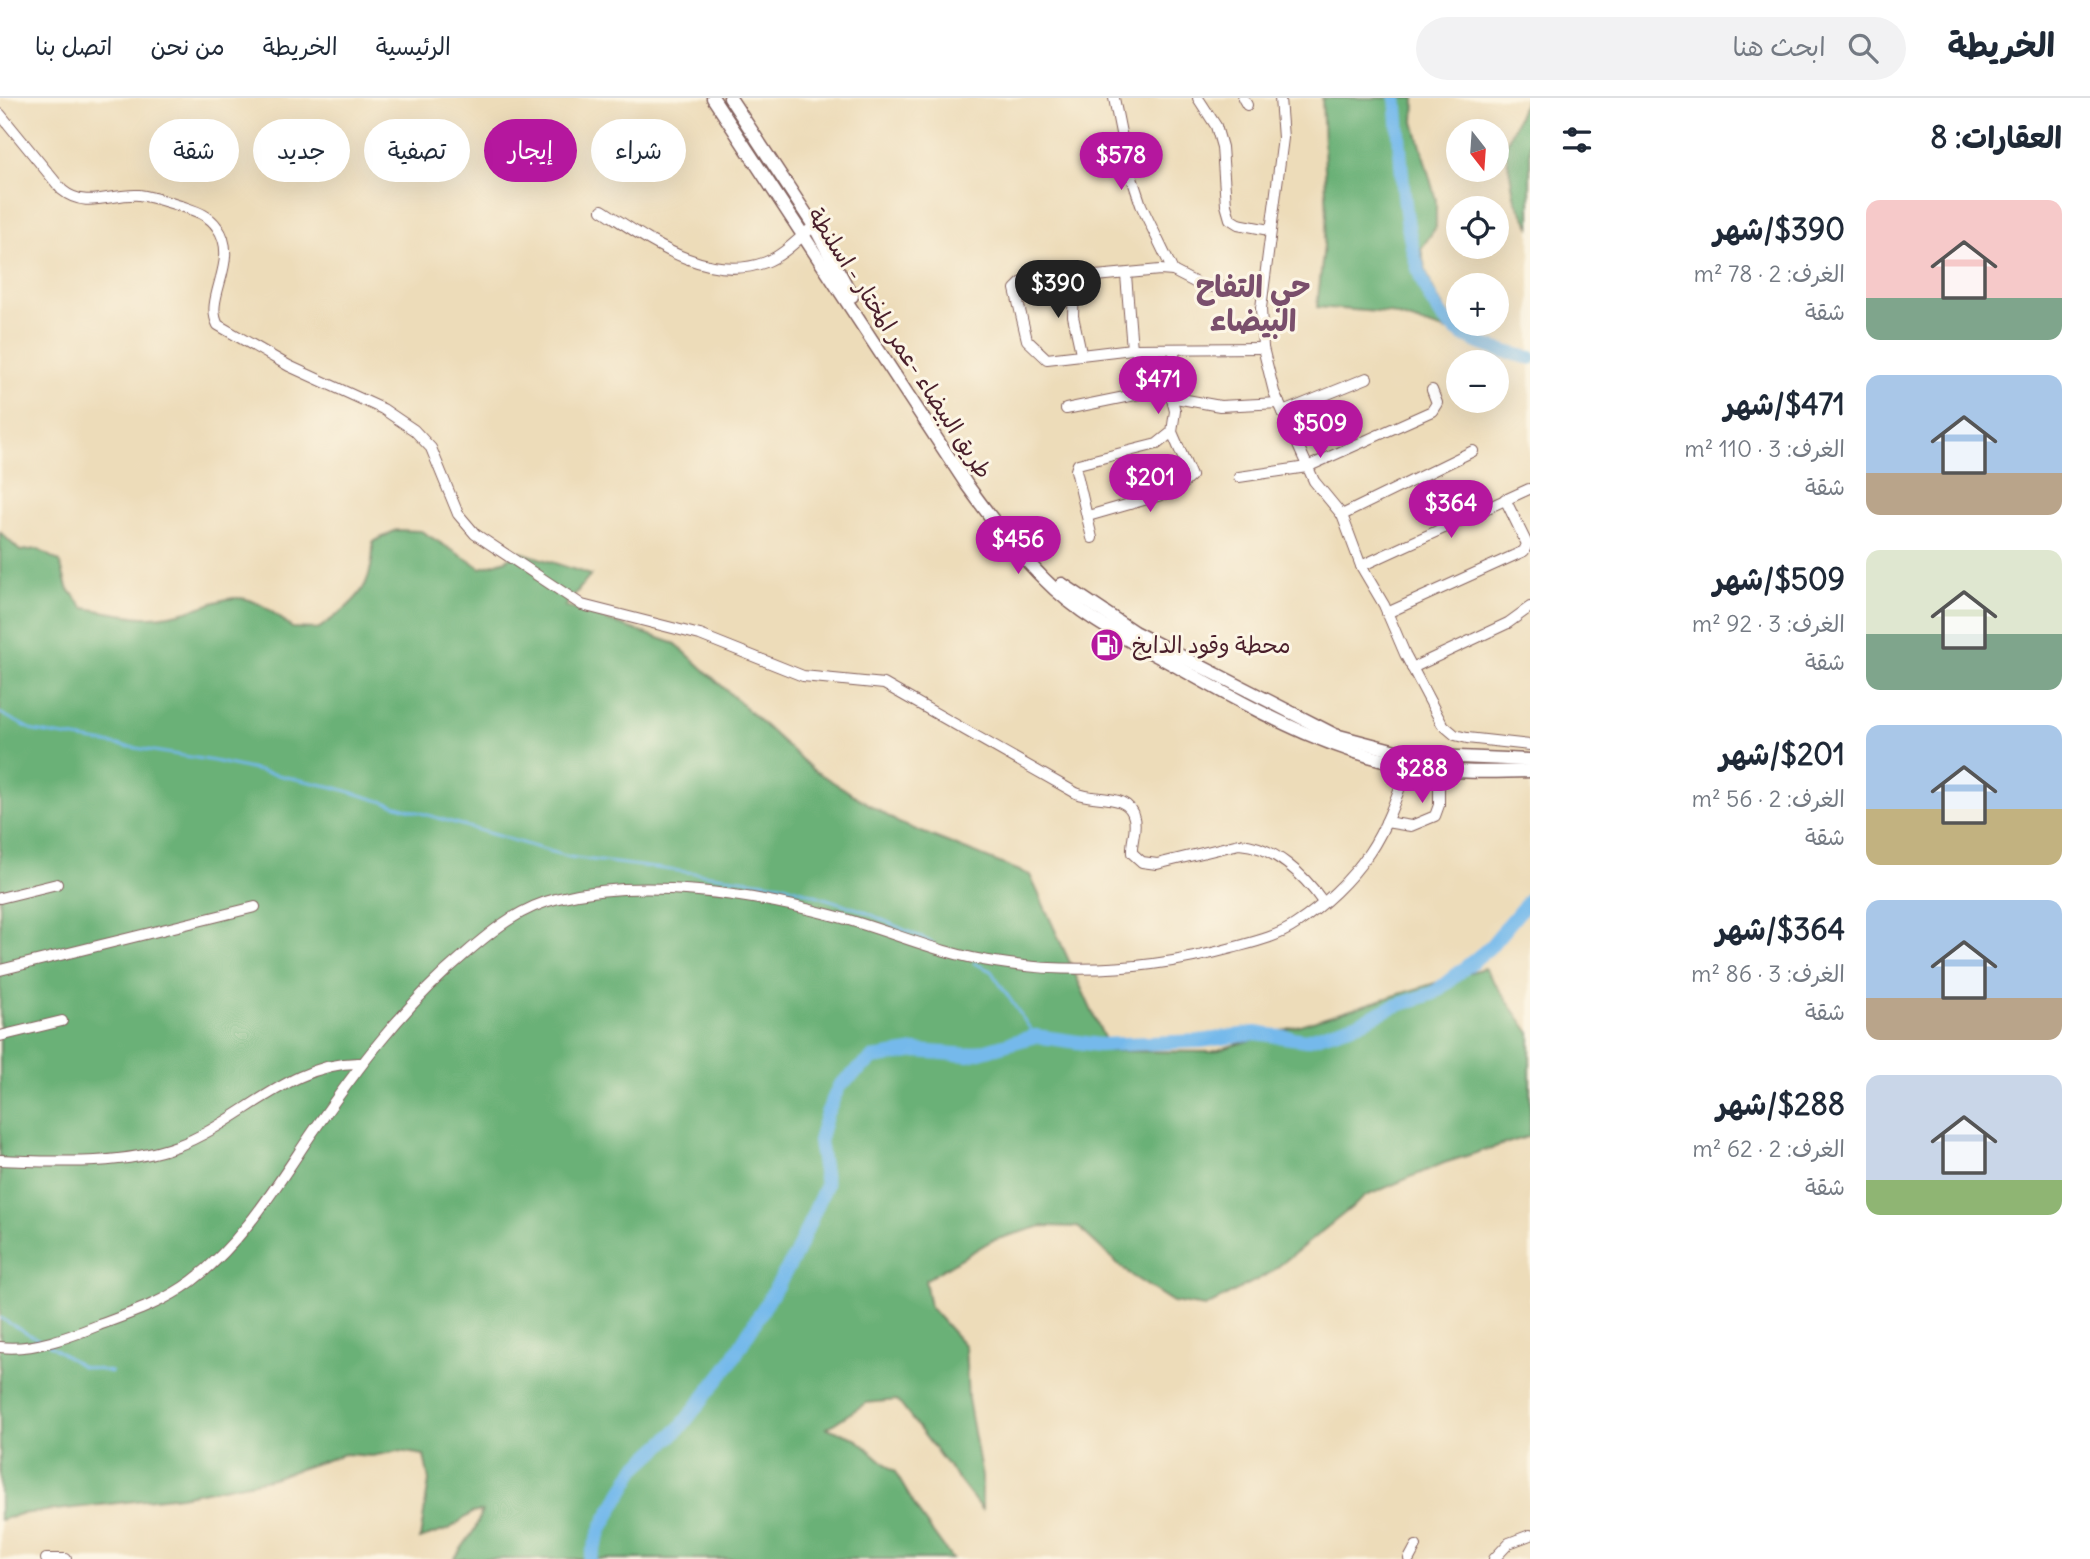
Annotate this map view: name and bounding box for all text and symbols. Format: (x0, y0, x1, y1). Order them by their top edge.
search box (1416, 17, 1906, 80)
text: الخريطة (1948, 24, 2055, 66)
icon: search (1844, 29, 1882, 67)
text: ابحث هنا (1732, 30, 1826, 63)
text: اتصل بنا (35, 31, 113, 61)
text: من نحن (151, 31, 225, 61)
text: الخريطة (263, 31, 338, 61)
text: الرئيسية (376, 31, 451, 61)
text: العقارات: 8 (1930, 118, 2062, 156)
chip: شقة (149, 119, 239, 182)
chip: جديد (253, 119, 350, 182)
chip: تصفية (364, 119, 470, 182)
chip: إيجار (484, 119, 577, 182)
chip: شراء (591, 119, 686, 182)
north arrow (1446, 119, 1508, 182)
map controls (1446, 119, 1509, 413)
icon: filters (1558, 121, 1596, 159)
pin: $578 (1080, 132, 1162, 192)
text: $578 (1096, 140, 1146, 169)
button: locate (1446, 196, 1509, 259)
street label: طريق البيضاء -عمر المختار - اسلنطة (802, 202, 999, 484)
text: $390/شهر (1714, 210, 1845, 248)
icon: home (1922, 228, 2006, 312)
text: الغرف: 2 · 78 m² (1694, 259, 1845, 288)
pin: $390 (1017, 260, 1099, 320)
district label: حي التفاح البيضاء (1195, 267, 1311, 339)
text: $390 (1031, 268, 1085, 297)
button: + (1446, 273, 1509, 336)
text: شقة (1805, 297, 1845, 326)
button: − (1446, 350, 1509, 413)
pin: $471 (1117, 356, 1199, 416)
text: $471 (1135, 364, 1181, 393)
text: $471/شهر (1724, 385, 1845, 423)
pin: $509 (1279, 400, 1361, 460)
icon: home (1922, 403, 2006, 487)
text: $509 (1293, 408, 1347, 437)
text: الغرف: 3 · 110 m² (1684, 434, 1845, 463)
pin: $201 (1109, 454, 1191, 514)
text: $201 (1125, 462, 1175, 491)
text: شقة (1805, 472, 1845, 501)
pin: $364 (1410, 480, 1492, 540)
text: $364 (1425, 488, 1477, 517)
pin: $456 (977, 517, 1059, 576)
text: $456 (992, 524, 1044, 553)
text: $509/شهر (1713, 560, 1845, 598)
icon: home (1922, 578, 2006, 662)
text: الغرف: 3 · 92 m² (1692, 609, 1845, 638)
fuel station icon: محطة وقود الدايخ (1088, 626, 1126, 664)
place label: محطة وقود الدايخ (1132, 630, 1291, 661)
text: شقة (1805, 647, 1845, 676)
text: $201/شهر (1720, 735, 1845, 773)
pin: $288 (1381, 746, 1463, 805)
text: $288 (1396, 753, 1448, 782)
icon: home (1922, 753, 2006, 837)
text: الغرف: 2 · 56 m² (1692, 784, 1845, 813)
text: شقة (1805, 822, 1845, 851)
text: $364/شهر (1716, 910, 1845, 948)
icon: home (1922, 928, 2006, 1012)
text: الغرف: 3 · 86 m² (1691, 959, 1845, 988)
text: شقة (1805, 997, 1845, 1026)
text: $288/شهر (1717, 1085, 1845, 1123)
icon: home (1922, 1103, 2006, 1187)
text: الغرف: 2 · 62 m² (1692, 1134, 1845, 1163)
text: شقة (1805, 1172, 1845, 1201)

